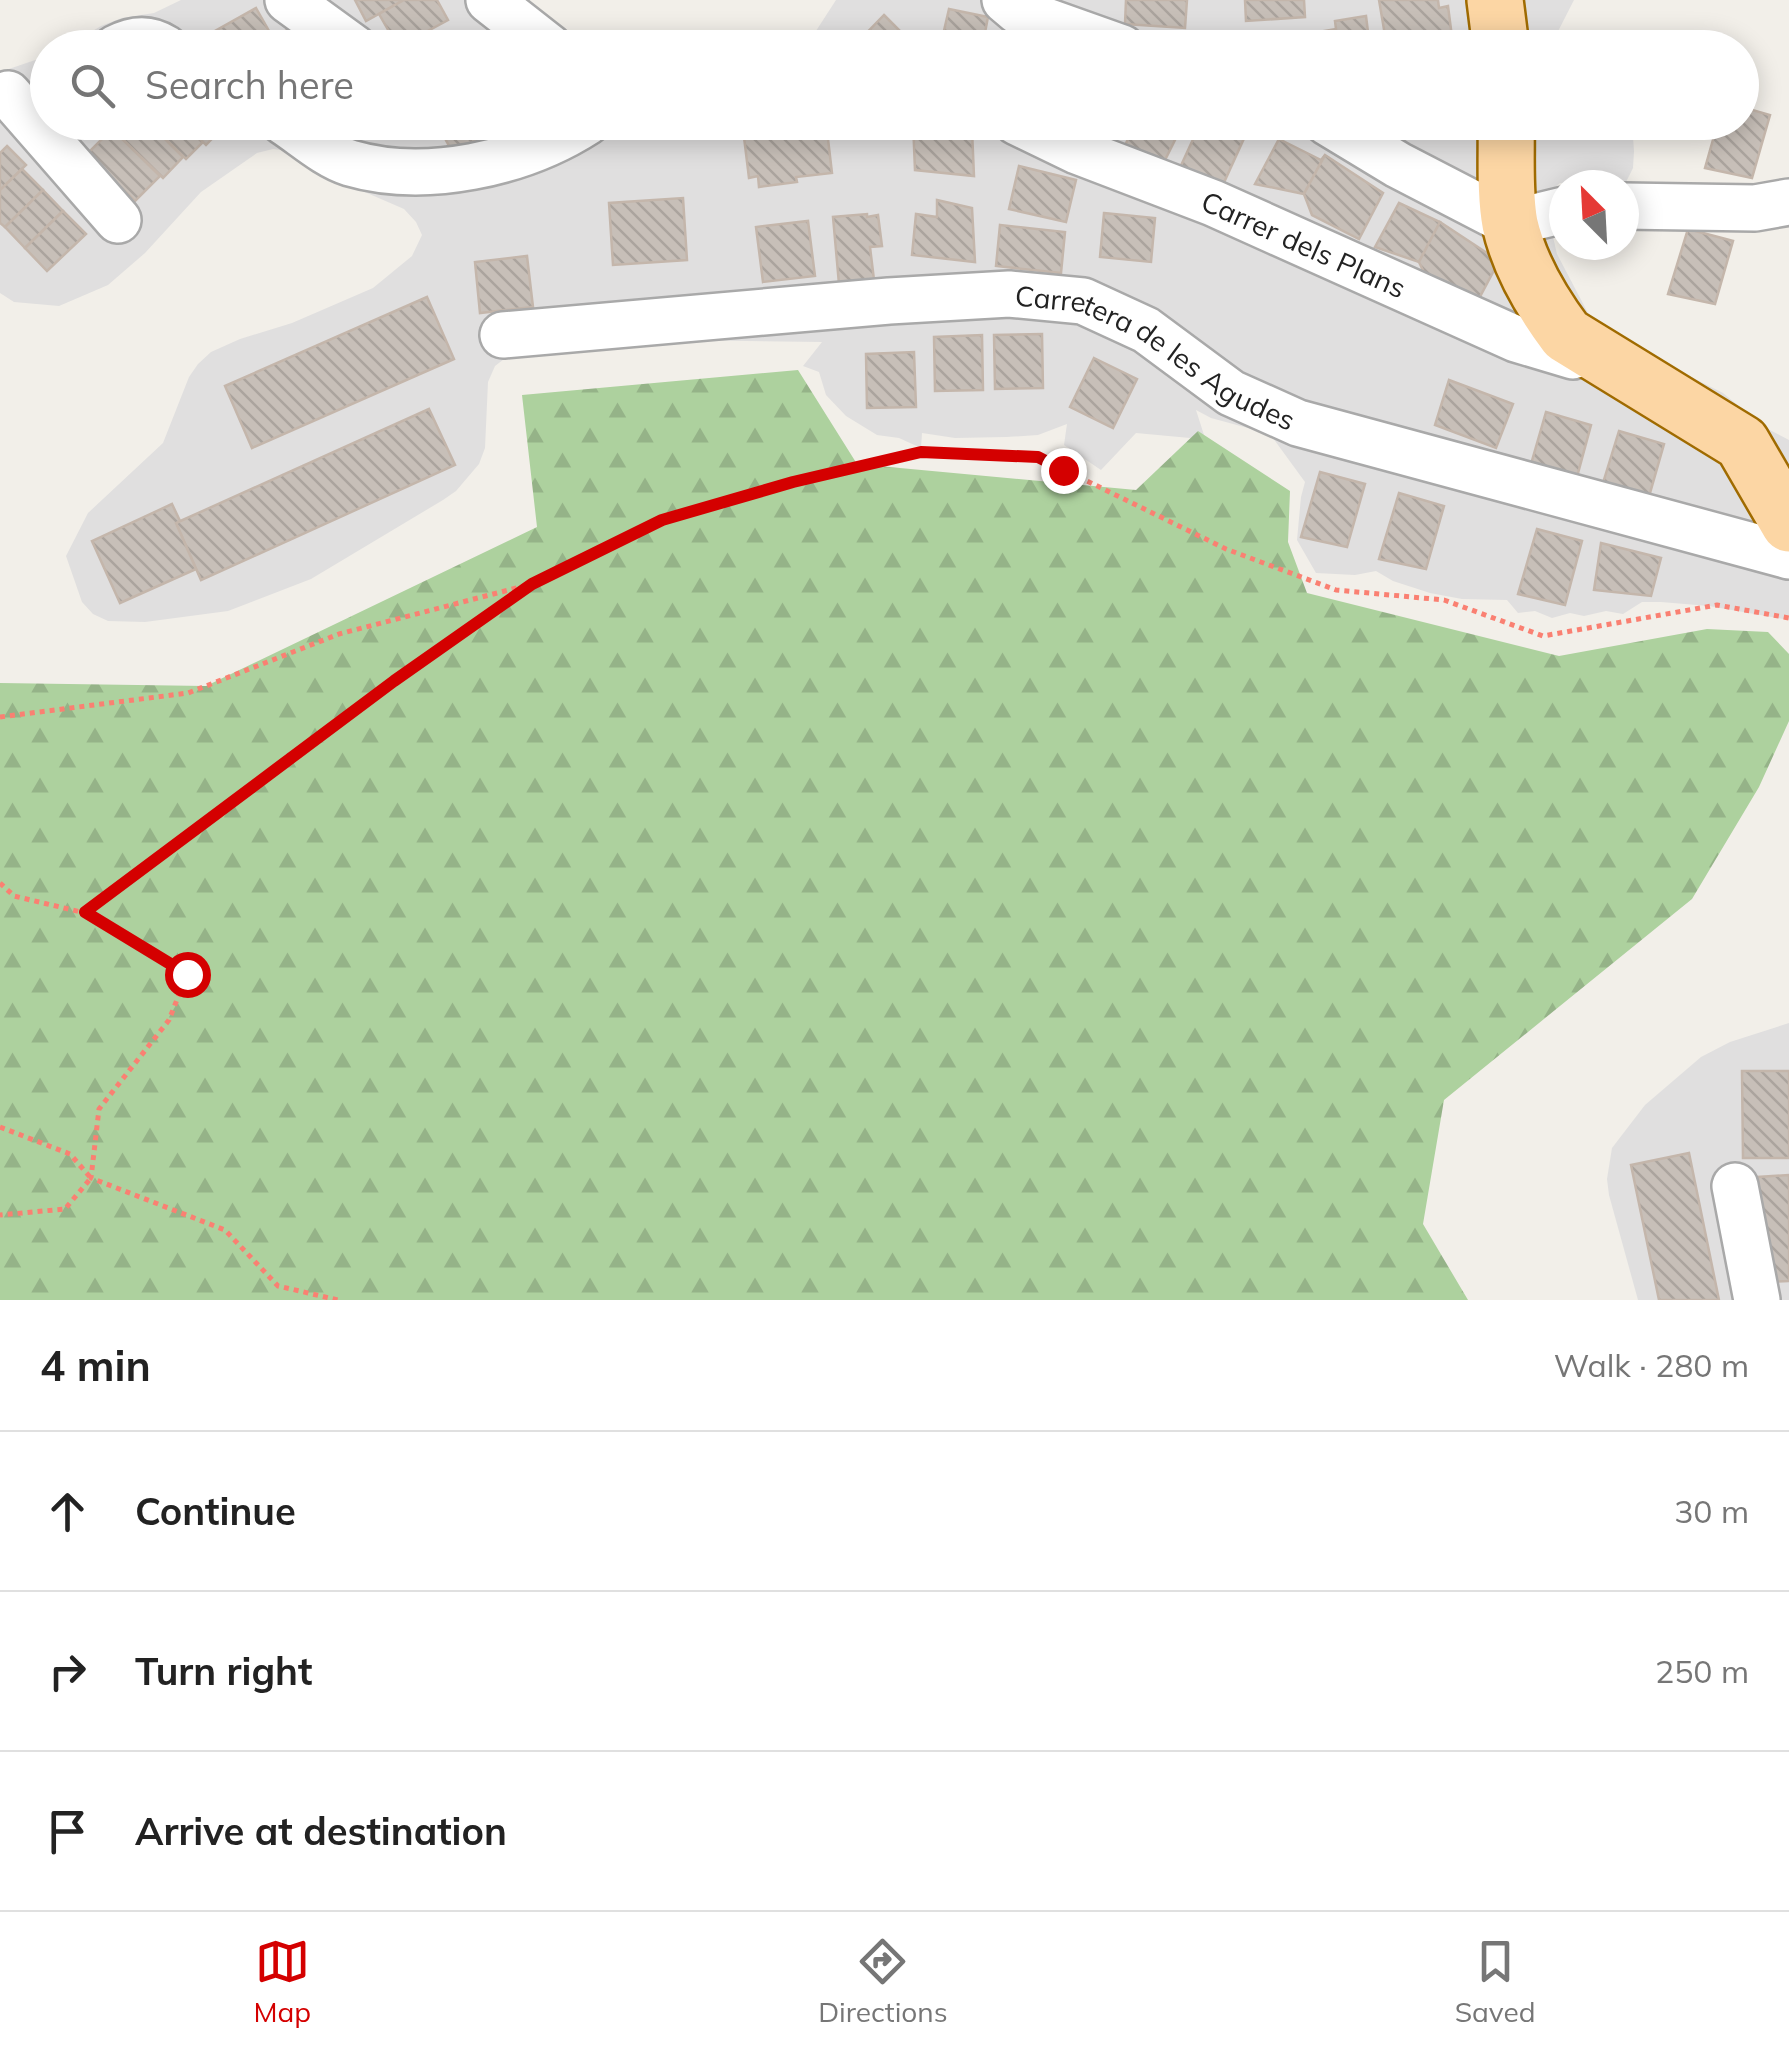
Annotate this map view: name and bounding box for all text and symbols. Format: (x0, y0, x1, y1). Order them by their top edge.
search box (30, 30, 1759, 140)
icon: search (65, 58, 120, 113)
text: Search here (145, 61, 354, 109)
north arrow (1549, 170, 1639, 260)
street label: Carrer dels Plans (1197, 183, 1412, 305)
street label: Carretera de les Agudes (1014, 277, 1301, 437)
route end (1041, 448, 1087, 494)
route start (165, 952, 211, 998)
text: 4 min (40, 1339, 151, 1392)
text: Walk · 280 m (1554, 1345, 1749, 1385)
icon: ahead (40, 1484, 95, 1539)
text: Continue (135, 1487, 296, 1535)
text: 30 m (1674, 1491, 1749, 1531)
icon: right (40, 1644, 95, 1699)
text: Turn right (135, 1647, 312, 1695)
text: 250 m (1655, 1651, 1749, 1691)
icon: arrive (40, 1804, 95, 1859)
text: Arrive at destination (135, 1807, 507, 1855)
tab: Map (254, 1934, 311, 2029)
tab: Directions (818, 1934, 948, 2029)
tab: Saved (1455, 1934, 1535, 2029)

